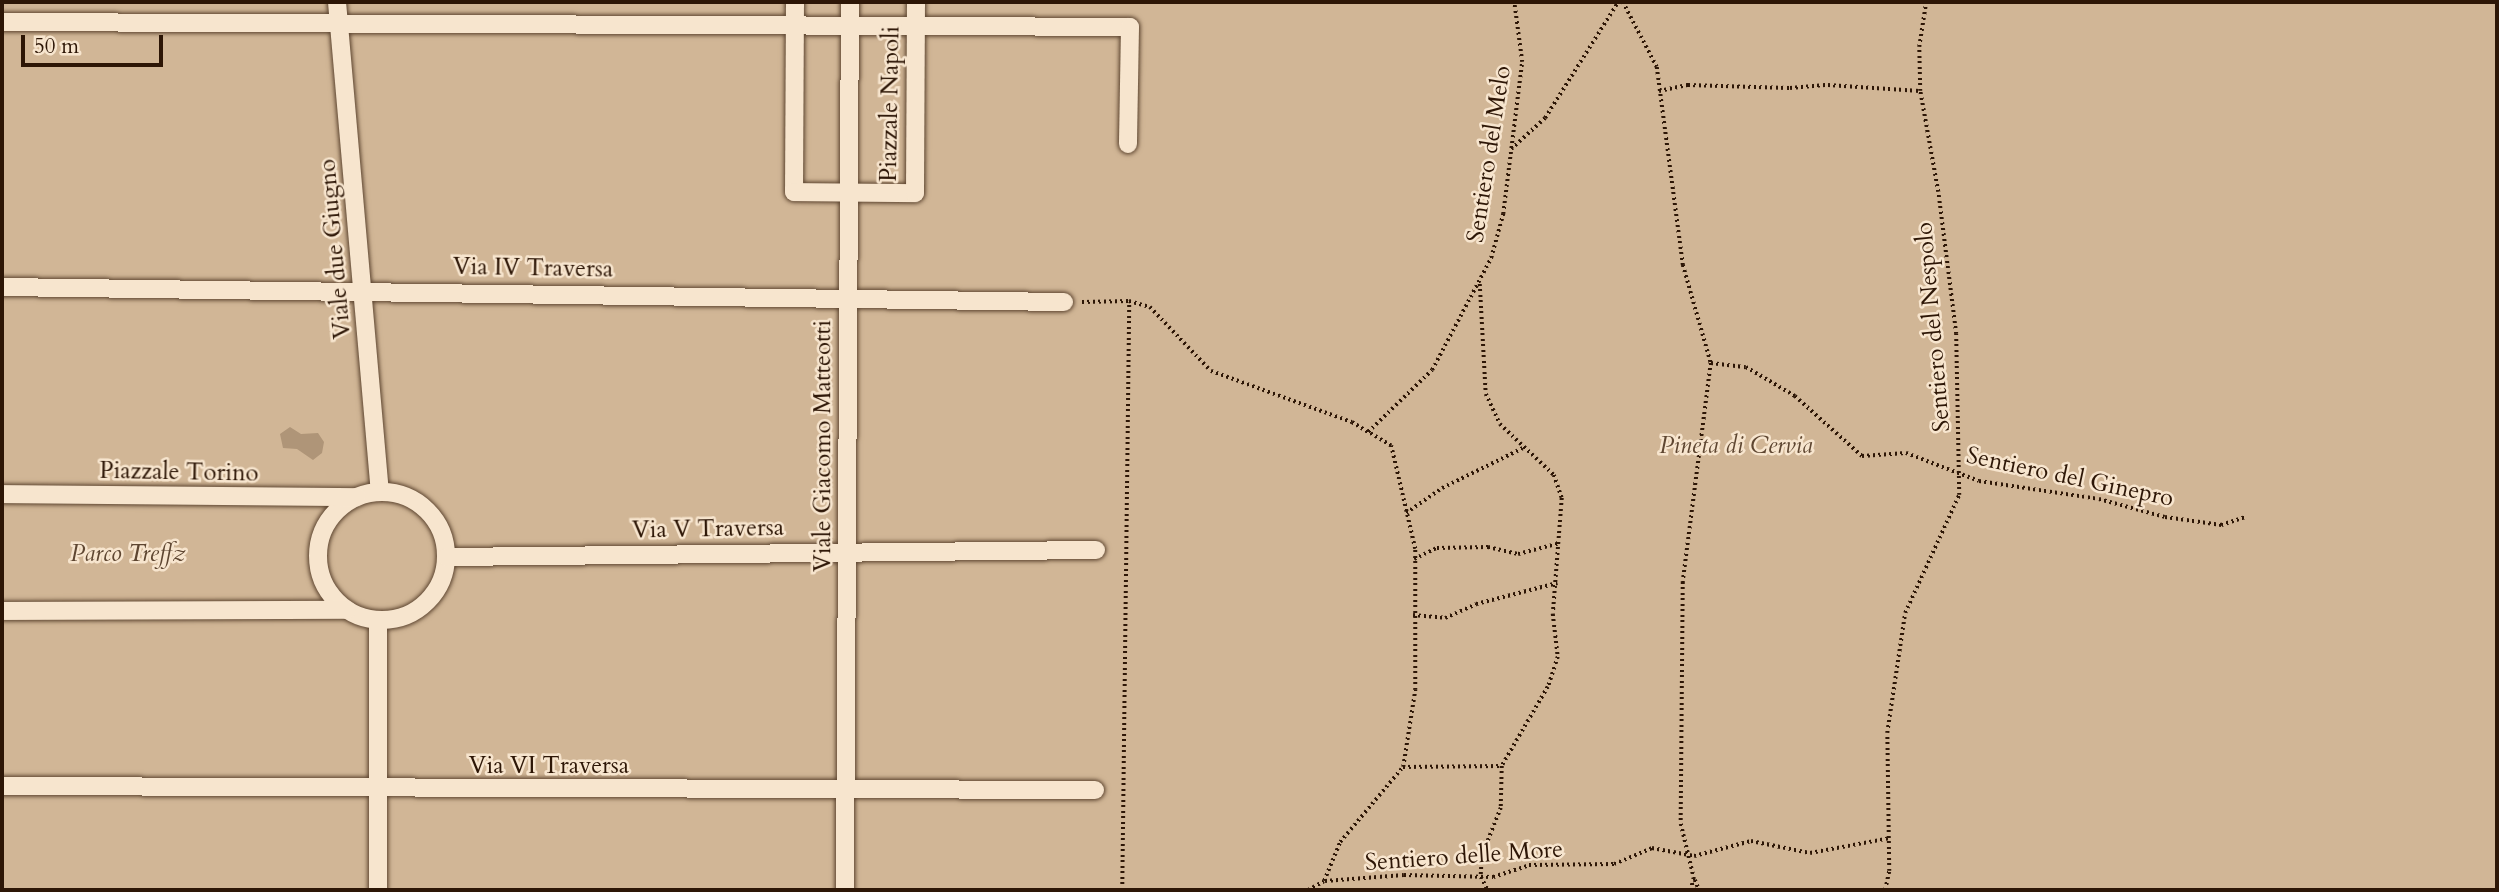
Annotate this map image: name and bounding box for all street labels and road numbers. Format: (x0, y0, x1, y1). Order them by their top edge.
street label: Piazzale Napoli (874, 26, 906, 182)
street label: Sentiero del Melo (1461, 63, 1517, 245)
street label: Viale due Giugno (313, 158, 357, 340)
street label: Sentiero del Nespolo (1909, 221, 1957, 433)
street label: Via IV Traversa (453, 252, 613, 284)
street label: Viale Giacomo Matteotti (809, 320, 837, 572)
street label: Sentiero del Ginepro (1964, 441, 2176, 513)
street label: Piazzale Torino (99, 456, 259, 488)
street label: Via V Traversa (632, 513, 784, 545)
street label: Via VI Traversa (469, 752, 629, 780)
street label: Sentiero delle More (1364, 835, 1564, 877)

